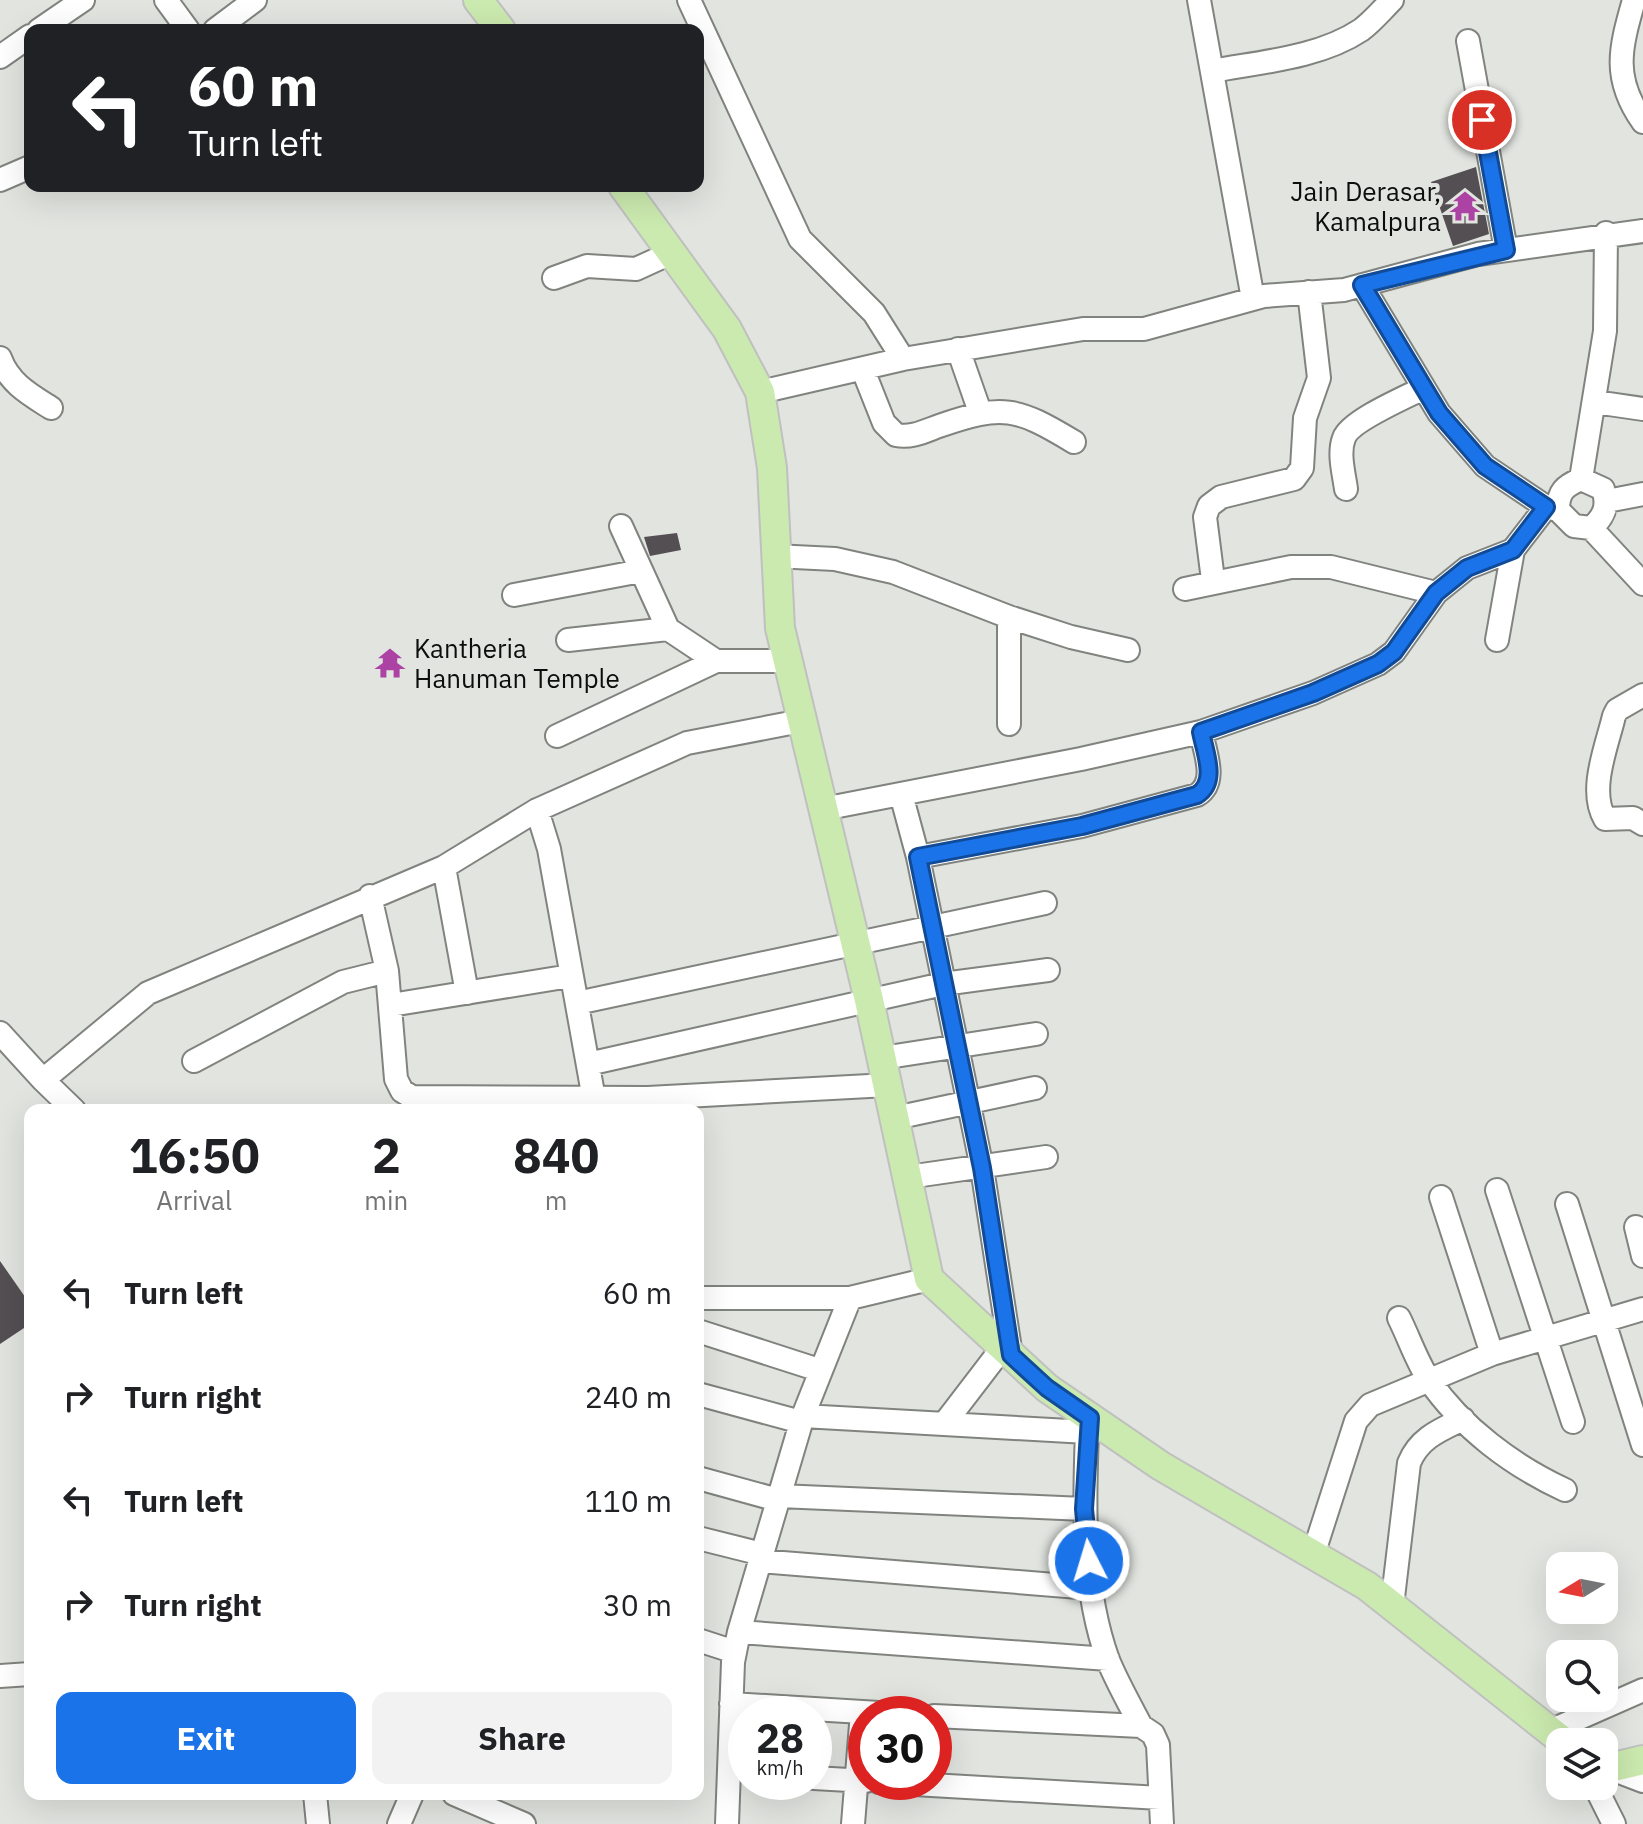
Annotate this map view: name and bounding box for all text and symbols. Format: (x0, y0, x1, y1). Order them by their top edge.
text: 60 m (188, 49, 318, 121)
icon: left (56, 56, 160, 160)
pin (1448, 86, 1516, 154)
icon: arrive (1460, 98, 1504, 142)
text: Turn left (188, 119, 323, 166)
place label: Jain Derasar, Kamalpura (1290, 174, 1441, 238)
temple icon: Jain Derasar, Kamalpura (1448, 189, 1482, 223)
place label: Kantheria Hanuman Temple (414, 631, 620, 695)
temple icon: Kantheria Hanuman Temple (373, 646, 407, 680)
text: 16:50 (129, 1124, 260, 1186)
text: 2 (372, 1124, 401, 1186)
text: 840 (513, 1124, 599, 1186)
text: Arrival (156, 1183, 232, 1217)
text: min (364, 1183, 408, 1217)
text: m (545, 1183, 567, 1217)
icon: left (56, 1270, 100, 1314)
text: Turn left (124, 1273, 243, 1312)
text: 60 m (603, 1273, 672, 1312)
icon: right (56, 1374, 100, 1418)
text: Turn right (124, 1377, 262, 1416)
text: 240 m (585, 1377, 672, 1416)
icon: left (56, 1478, 100, 1522)
text: Turn left (124, 1481, 243, 1520)
text: 110 m (585, 1481, 672, 1520)
position arrow (1047, 1519, 1131, 1603)
north arrow (1546, 1552, 1618, 1624)
map controls (1546, 1552, 1618, 1800)
icon: right (56, 1582, 100, 1626)
text: Turn right (124, 1585, 262, 1624)
text: 30 m (603, 1585, 672, 1624)
button: search (1546, 1640, 1618, 1712)
button: Exit (56, 1692, 356, 1784)
button: Share (372, 1692, 672, 1784)
speed limit sign: 30 (848, 1696, 952, 1800)
text: 28 (756, 1712, 804, 1764)
button: layers (1546, 1728, 1618, 1800)
text: km/h (756, 1754, 804, 1781)

